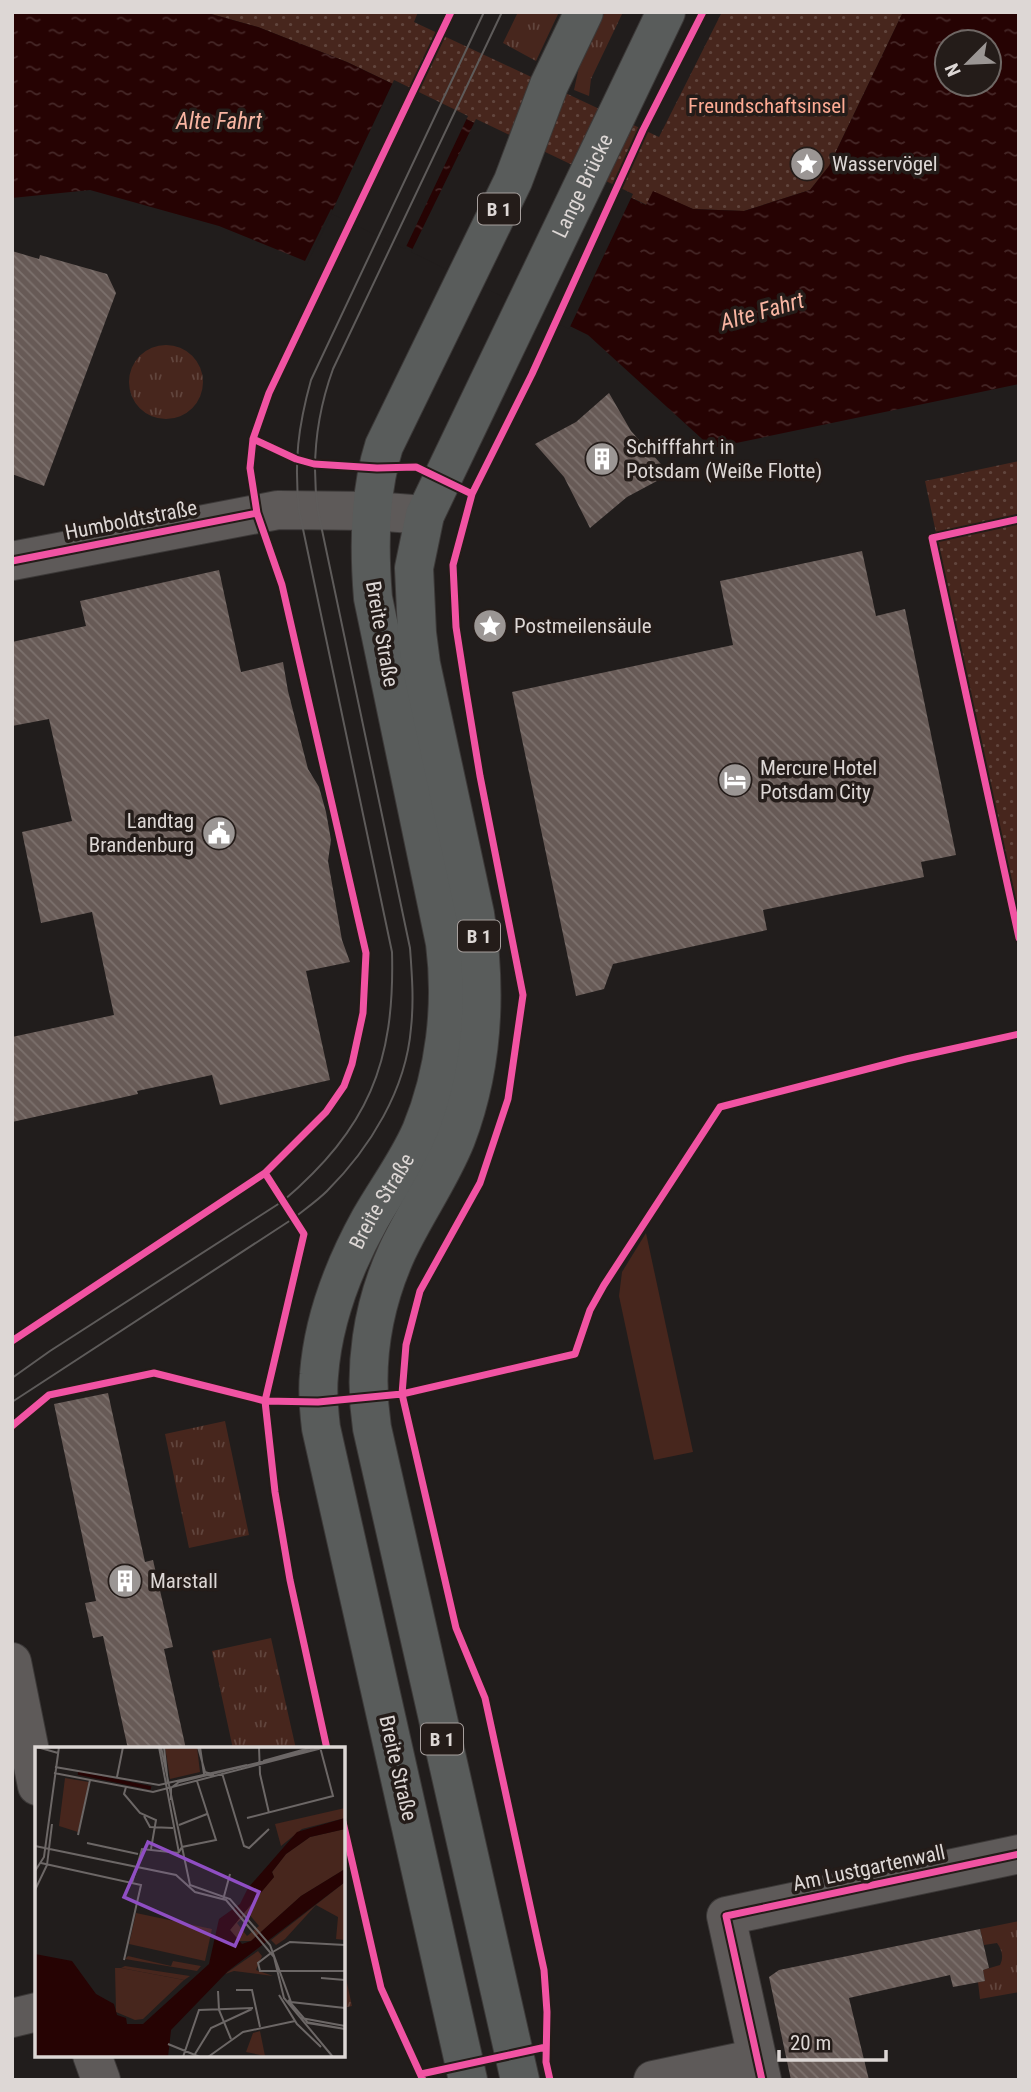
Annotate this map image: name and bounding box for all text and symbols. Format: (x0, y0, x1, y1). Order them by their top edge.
north arrow (933, 28, 1003, 98)
text: N (940, 60, 966, 80)
park label: Freundschaftsinsel (688, 94, 846, 118)
water label: Alte Fahrt (175, 108, 262, 135)
street label: Lange Brücke (548, 130, 618, 242)
place icon: Wasservögel (788, 145, 826, 183)
place label: Wasservögel (832, 152, 938, 176)
road number: B 1 (478, 194, 520, 224)
water label: Alte Fahrt (716, 287, 808, 337)
place label: Schifffahrt in Potsdam (Weiße Flotte) (626, 435, 822, 483)
building icon: Schifffahrt in Potsdam (Weiße Flotte) (583, 440, 621, 478)
street label: Humboldtstraße (63, 495, 199, 545)
street label: Breite Straße (361, 579, 403, 689)
place icon: Postmeilensäule (471, 607, 509, 645)
place label: Postmeilensäule (514, 614, 652, 638)
place label: Mercure Hotel Potsdam City (760, 756, 877, 804)
hotel icon: Mercure Hotel Potsdam City (716, 761, 754, 799)
place label: Landtag Brandenburg (89, 809, 194, 857)
public building icon: Landtag Brandenburg (200, 814, 238, 852)
road number: B 1 (458, 920, 500, 952)
street label: Breite Straße (344, 1149, 419, 1253)
building icon: Marstall (106, 1562, 144, 1600)
place label: Marstall (150, 1569, 218, 1593)
street label: Breite Straße (374, 1713, 422, 1823)
road number: B 1 (421, 1723, 463, 1754)
inset map (35, 1747, 345, 2057)
street label: Am Lustgartenwall (791, 1840, 947, 1896)
scale bar (779, 2018, 886, 2062)
text: 20 m (790, 2031, 831, 2055)

